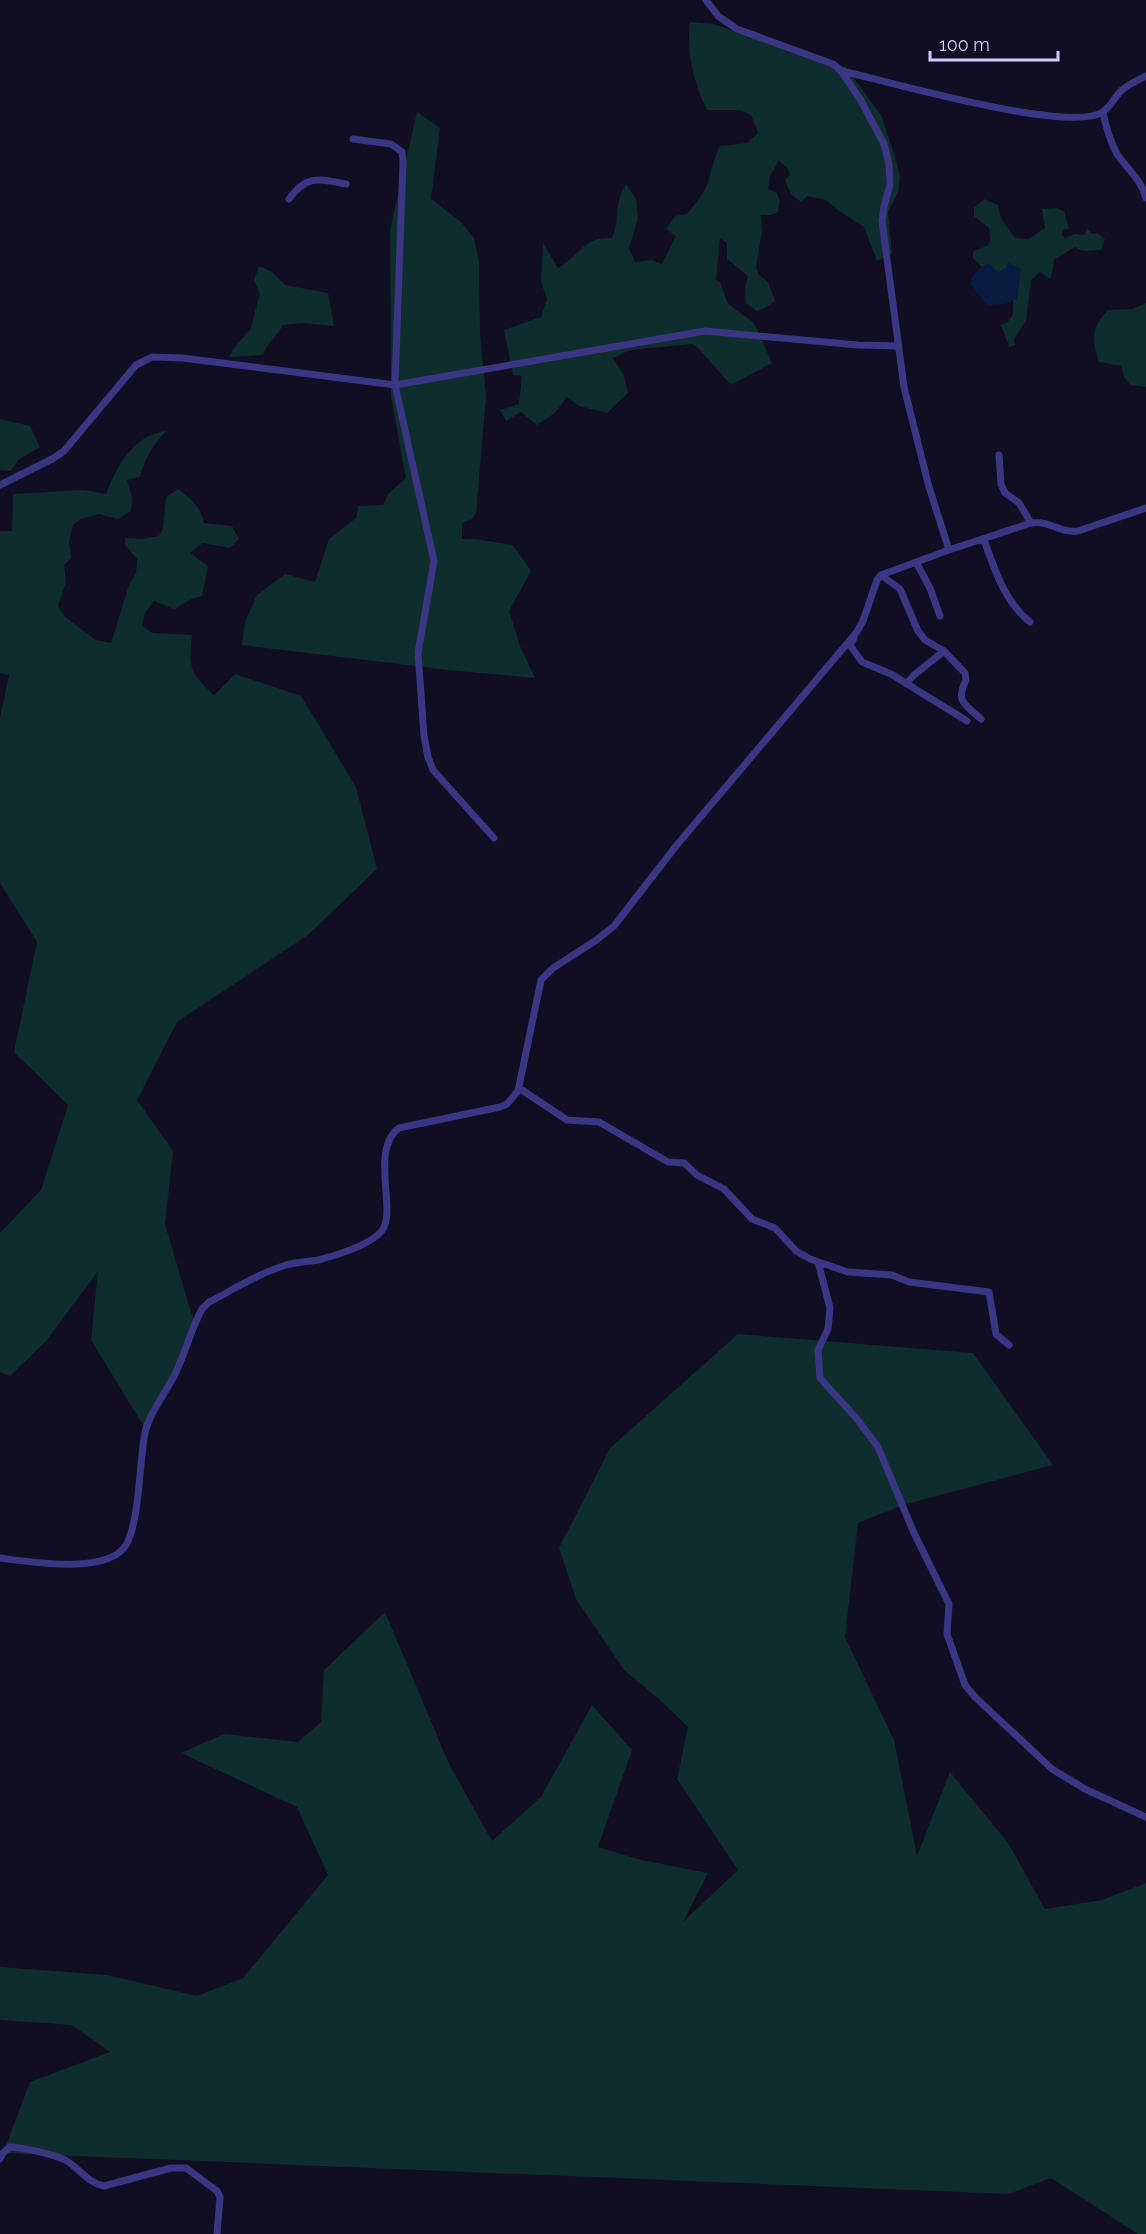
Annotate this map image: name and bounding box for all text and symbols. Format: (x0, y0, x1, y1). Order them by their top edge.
scale bar (930, 24, 1058, 62)
text: 100 m (939, 34, 990, 55)

